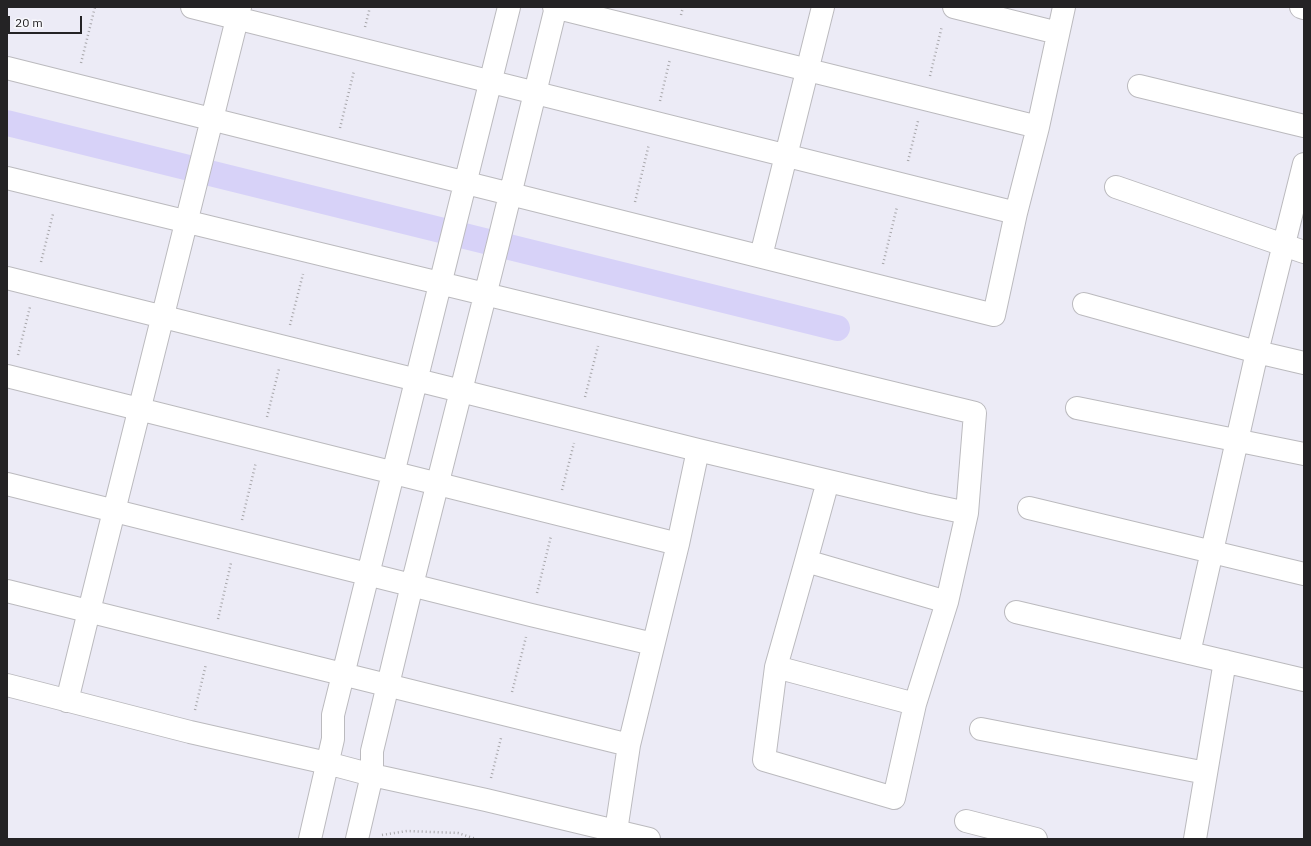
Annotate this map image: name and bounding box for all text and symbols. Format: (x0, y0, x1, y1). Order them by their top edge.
scale bar (10, 8, 84, 34)
text: 20 m (15, 15, 43, 30)

